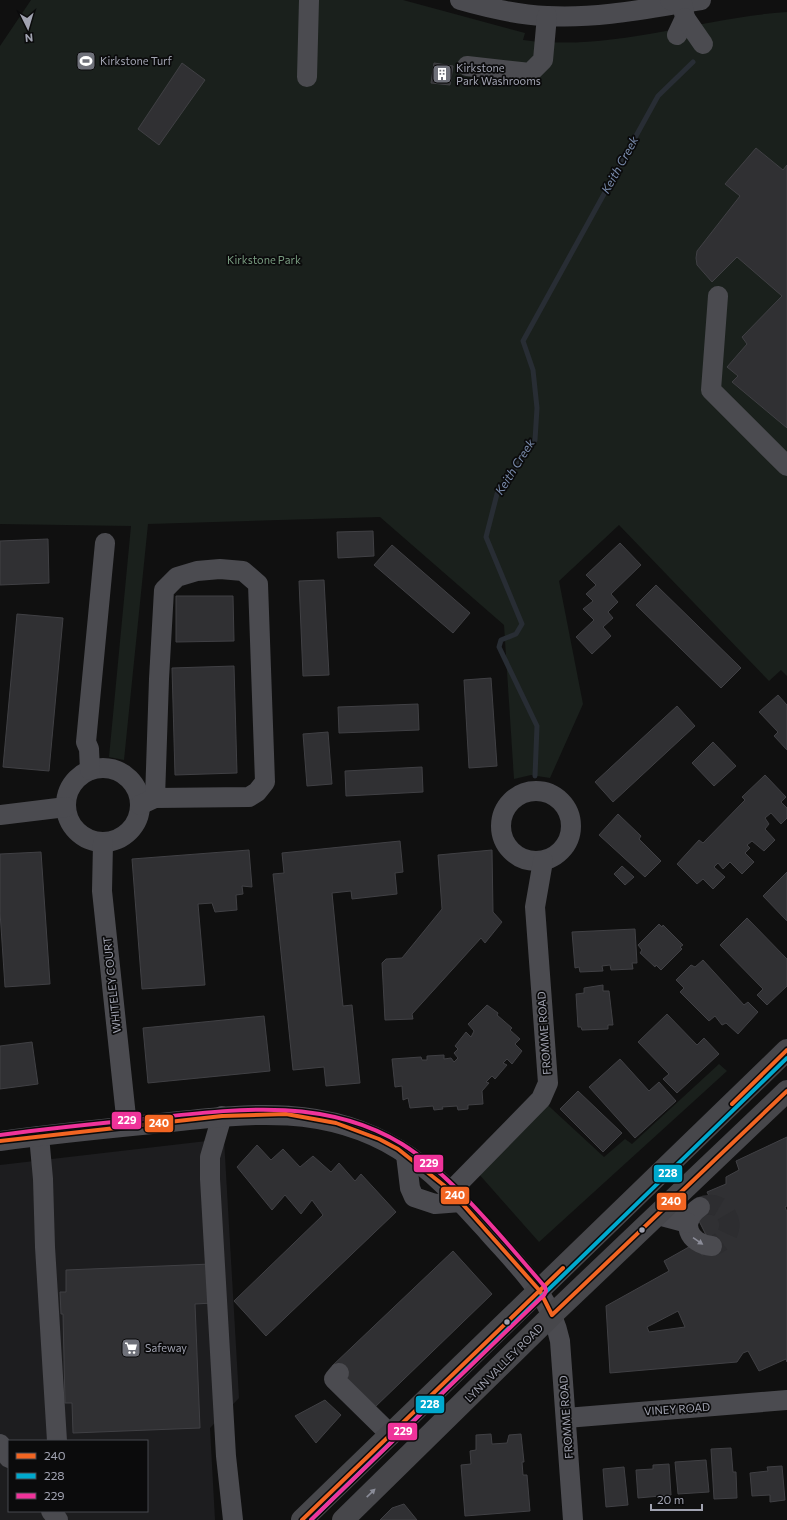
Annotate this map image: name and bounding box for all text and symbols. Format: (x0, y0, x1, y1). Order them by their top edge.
north arrow (8, 8, 48, 48)
text: N (24, 32, 34, 45)
sports icon: Kirkstone Turf (75, 50, 97, 72)
place label: Kirkstone Turf (100, 54, 172, 67)
place label: Kirkstone Park Washrooms (456, 61, 541, 87)
building icon: Kirkstone Park Washrooms (431, 63, 453, 85)
water label: Keith Creek (598, 133, 641, 195)
park label: Kirkstone Park (227, 253, 301, 266)
water label: Keith Creek (492, 436, 537, 497)
street label: WHITELEY COURT (100, 936, 123, 1034)
street label: FROMME ROAD (534, 991, 553, 1075)
line badge: 229 (111, 1111, 142, 1130)
text: 229 (117, 1113, 137, 1126)
line badge: 240 (144, 1114, 174, 1133)
text: 240 (149, 1116, 169, 1129)
line badge: 229 (413, 1154, 444, 1173)
text: 229 (419, 1156, 439, 1169)
line badge: 228 (653, 1164, 683, 1183)
text: 228 (658, 1166, 678, 1179)
line badge: 240 (440, 1186, 470, 1205)
text: 240 (445, 1188, 465, 1201)
line badge: 240 (656, 1192, 687, 1211)
text: 240 (661, 1194, 681, 1207)
unlabelled marker (637, 1225, 647, 1235)
one-way arrow (692, 1238, 704, 1245)
unlabelled marker (502, 1317, 512, 1327)
street label: LYNN VALLEY ROAD (462, 1321, 545, 1404)
supermarket icon: Safeway (120, 1337, 142, 1359)
place label: Safeway (145, 1341, 187, 1354)
street label: FROMME ROAD (556, 1375, 575, 1459)
line badge: 228 (415, 1395, 445, 1414)
text: 228 (420, 1397, 440, 1410)
street label: VINEY ROAD (643, 1400, 710, 1417)
line badge: 229 (387, 1422, 418, 1441)
text: 229 (393, 1424, 413, 1437)
legend (8, 1440, 148, 1512)
text: 240 (44, 1448, 66, 1462)
text: 228 (44, 1468, 65, 1482)
scale bar (651, 1486, 702, 1512)
text: 229 (44, 1488, 65, 1502)
one-way arrow (366, 1488, 376, 1498)
text: 20 m (657, 1492, 684, 1506)

